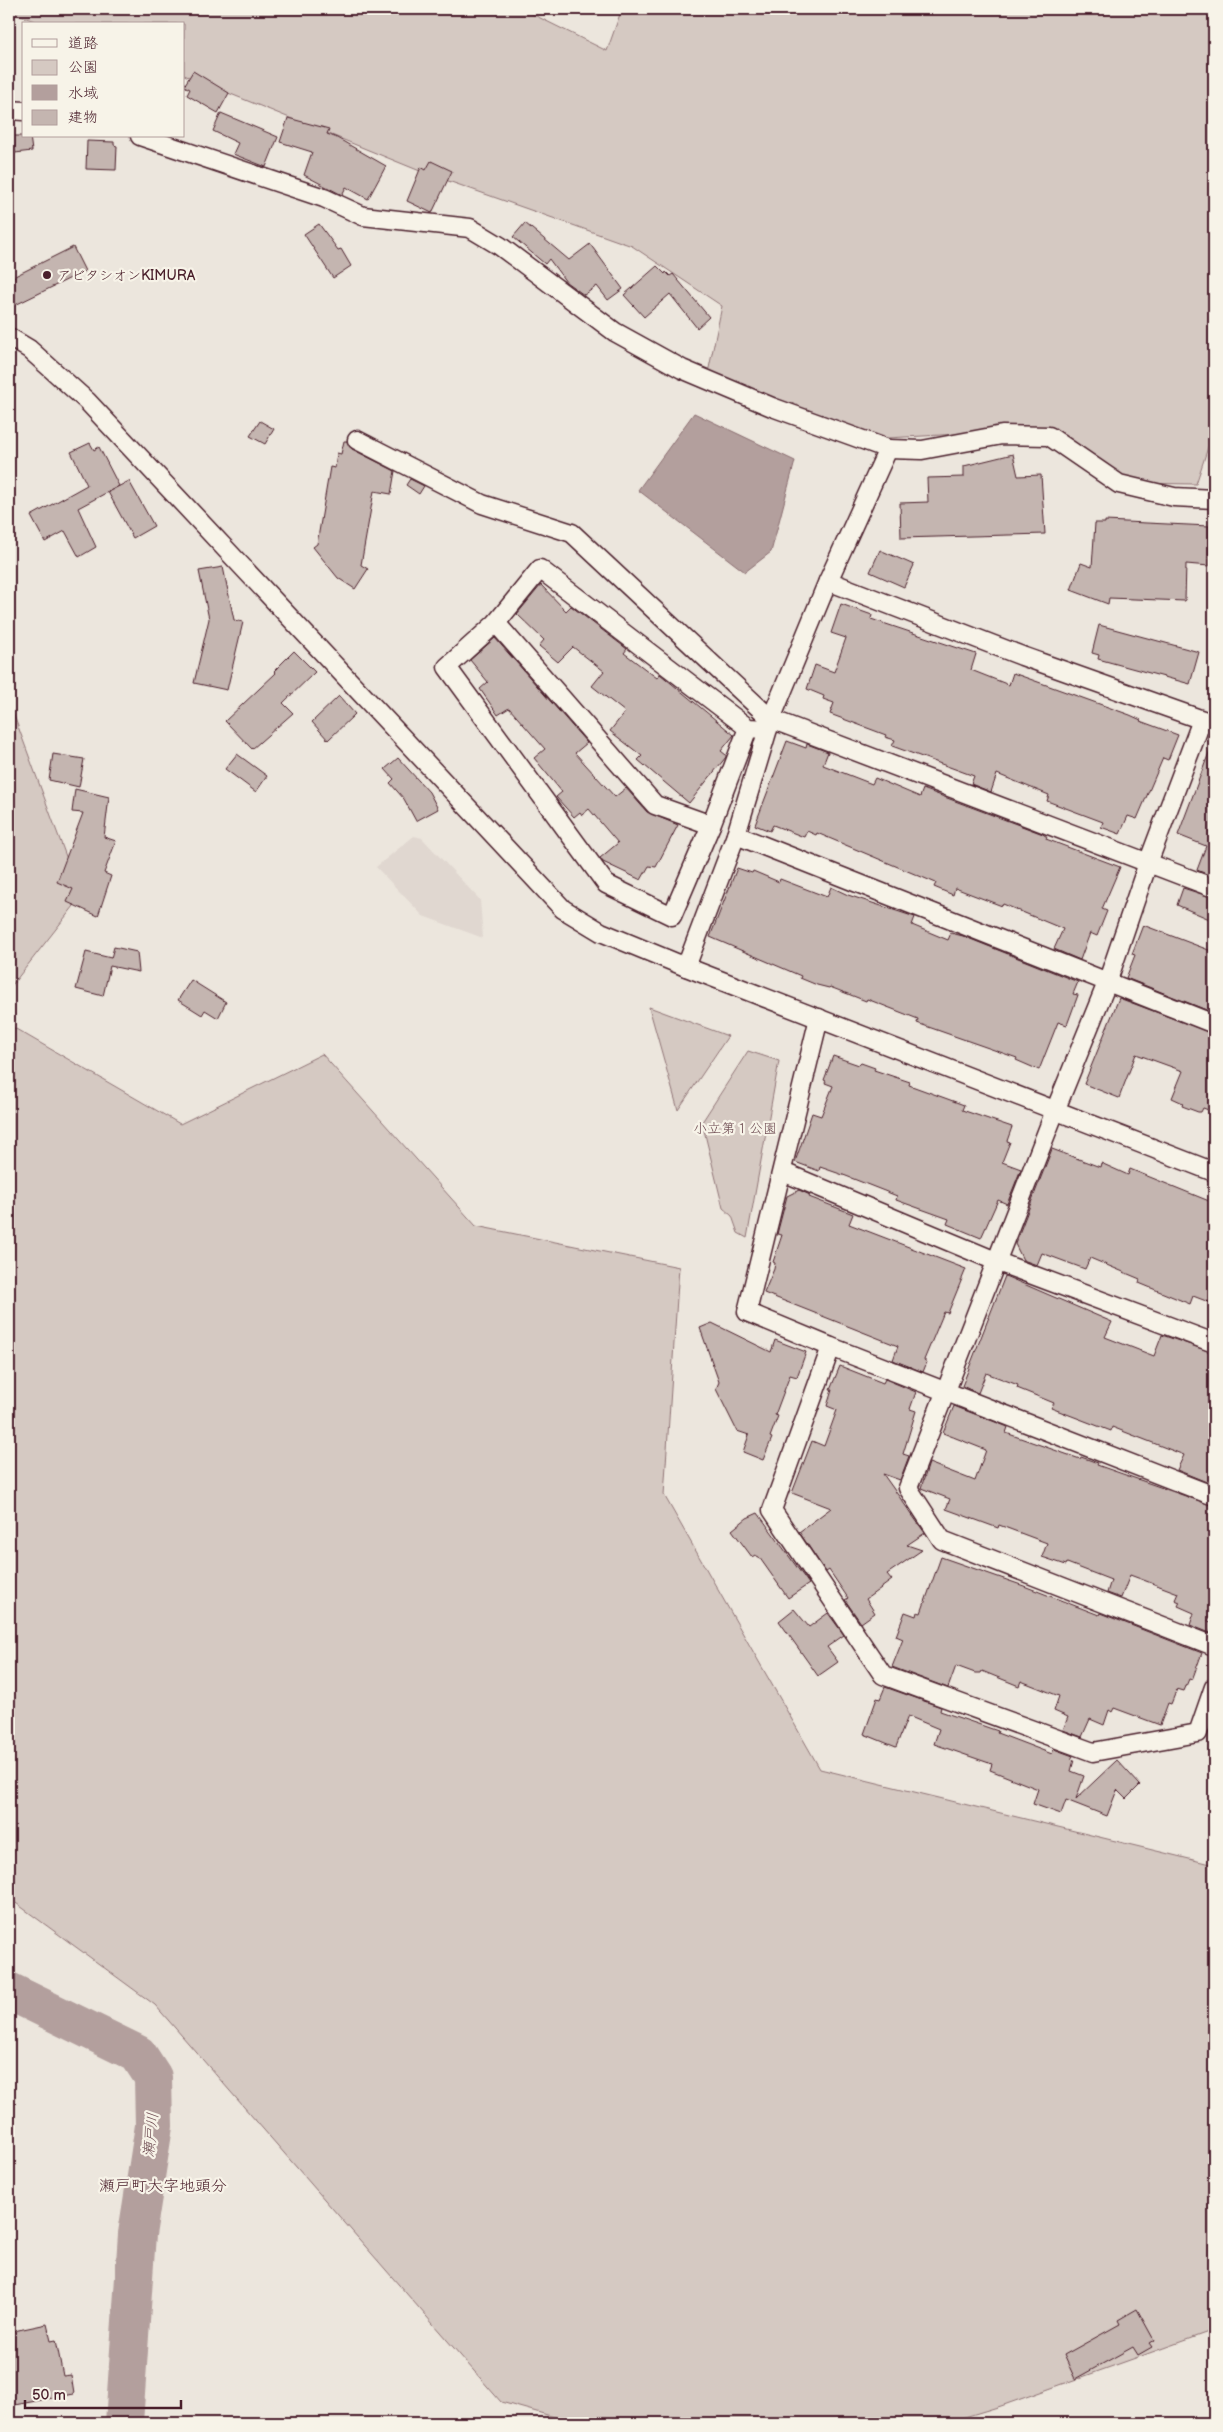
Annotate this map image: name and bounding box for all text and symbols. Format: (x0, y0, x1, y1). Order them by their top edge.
legend (22, 22, 185, 138)
text: 道路 (68, 34, 98, 53)
text: 公園 (68, 58, 98, 77)
text: 水域 (68, 84, 98, 103)
text: 建物 (68, 108, 98, 127)
place label: アビタシオンKIMURA (57, 267, 196, 284)
marker: アビタシオンKIMURA (41, 269, 53, 281)
park label: 小立第１公園 (693, 1120, 777, 1137)
water label: 瀬戸川 (139, 2112, 163, 2158)
district label: 瀬戸町大字地頭分 (99, 2177, 227, 2196)
scale bar (25, 2377, 181, 2409)
text: 50 m (32, 2386, 66, 2405)

